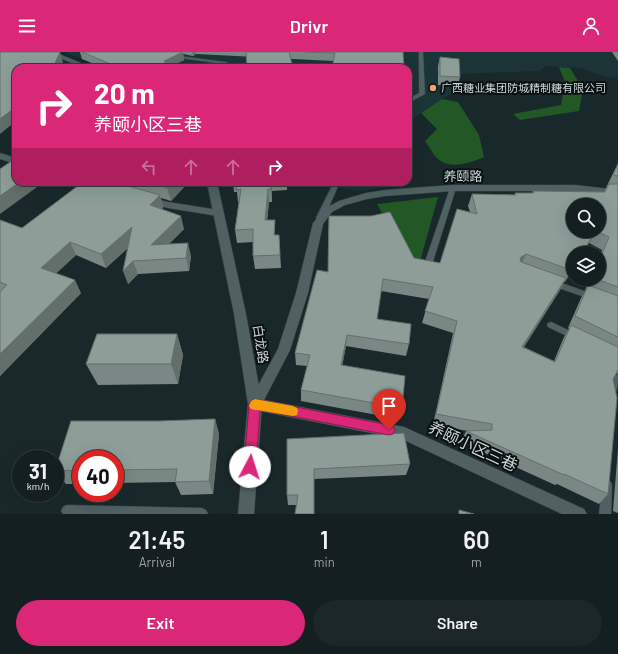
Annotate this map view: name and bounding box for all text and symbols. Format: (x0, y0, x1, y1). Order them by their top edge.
icon: menu (16, 15, 38, 37)
text: Drivr (290, 15, 328, 37)
icon: person (580, 15, 602, 37)
text: 20 m (94, 76, 155, 110)
icon: right (28, 80, 80, 132)
place label: 广西糖业集团防城精制糖有限公司 (441, 81, 606, 94)
marker: 广西糖业集团防城精制糖有限公司 (428, 83, 438, 93)
text: 养颐小区三巷 (94, 113, 202, 135)
icon: left (138, 156, 160, 178)
icon: ahead (180, 156, 202, 178)
icon: ahead (222, 156, 244, 178)
icon: right (264, 156, 286, 178)
street label: 养颐路 (443, 168, 483, 184)
map controls (566, 198, 606, 286)
button: search (566, 198, 606, 238)
button: layers (566, 246, 606, 286)
street label: 白龙路 (250, 323, 272, 365)
pin (372, 389, 406, 430)
icon: arrive (378, 395, 400, 417)
street label: 养颐小区三巷 (426, 417, 521, 474)
position arrow (229, 446, 271, 488)
speed limit sign: 40 (72, 450, 124, 502)
text: 31 (29, 459, 47, 483)
text: km/h (27, 480, 49, 492)
text: 21:45 (128, 525, 185, 554)
text: 1 (320, 525, 328, 554)
text: 60 (463, 525, 490, 554)
text: Arrival (139, 554, 175, 570)
text: min (314, 554, 335, 570)
text: m (471, 554, 482, 570)
button: Exit (16, 600, 305, 646)
button: Share (313, 600, 602, 646)

